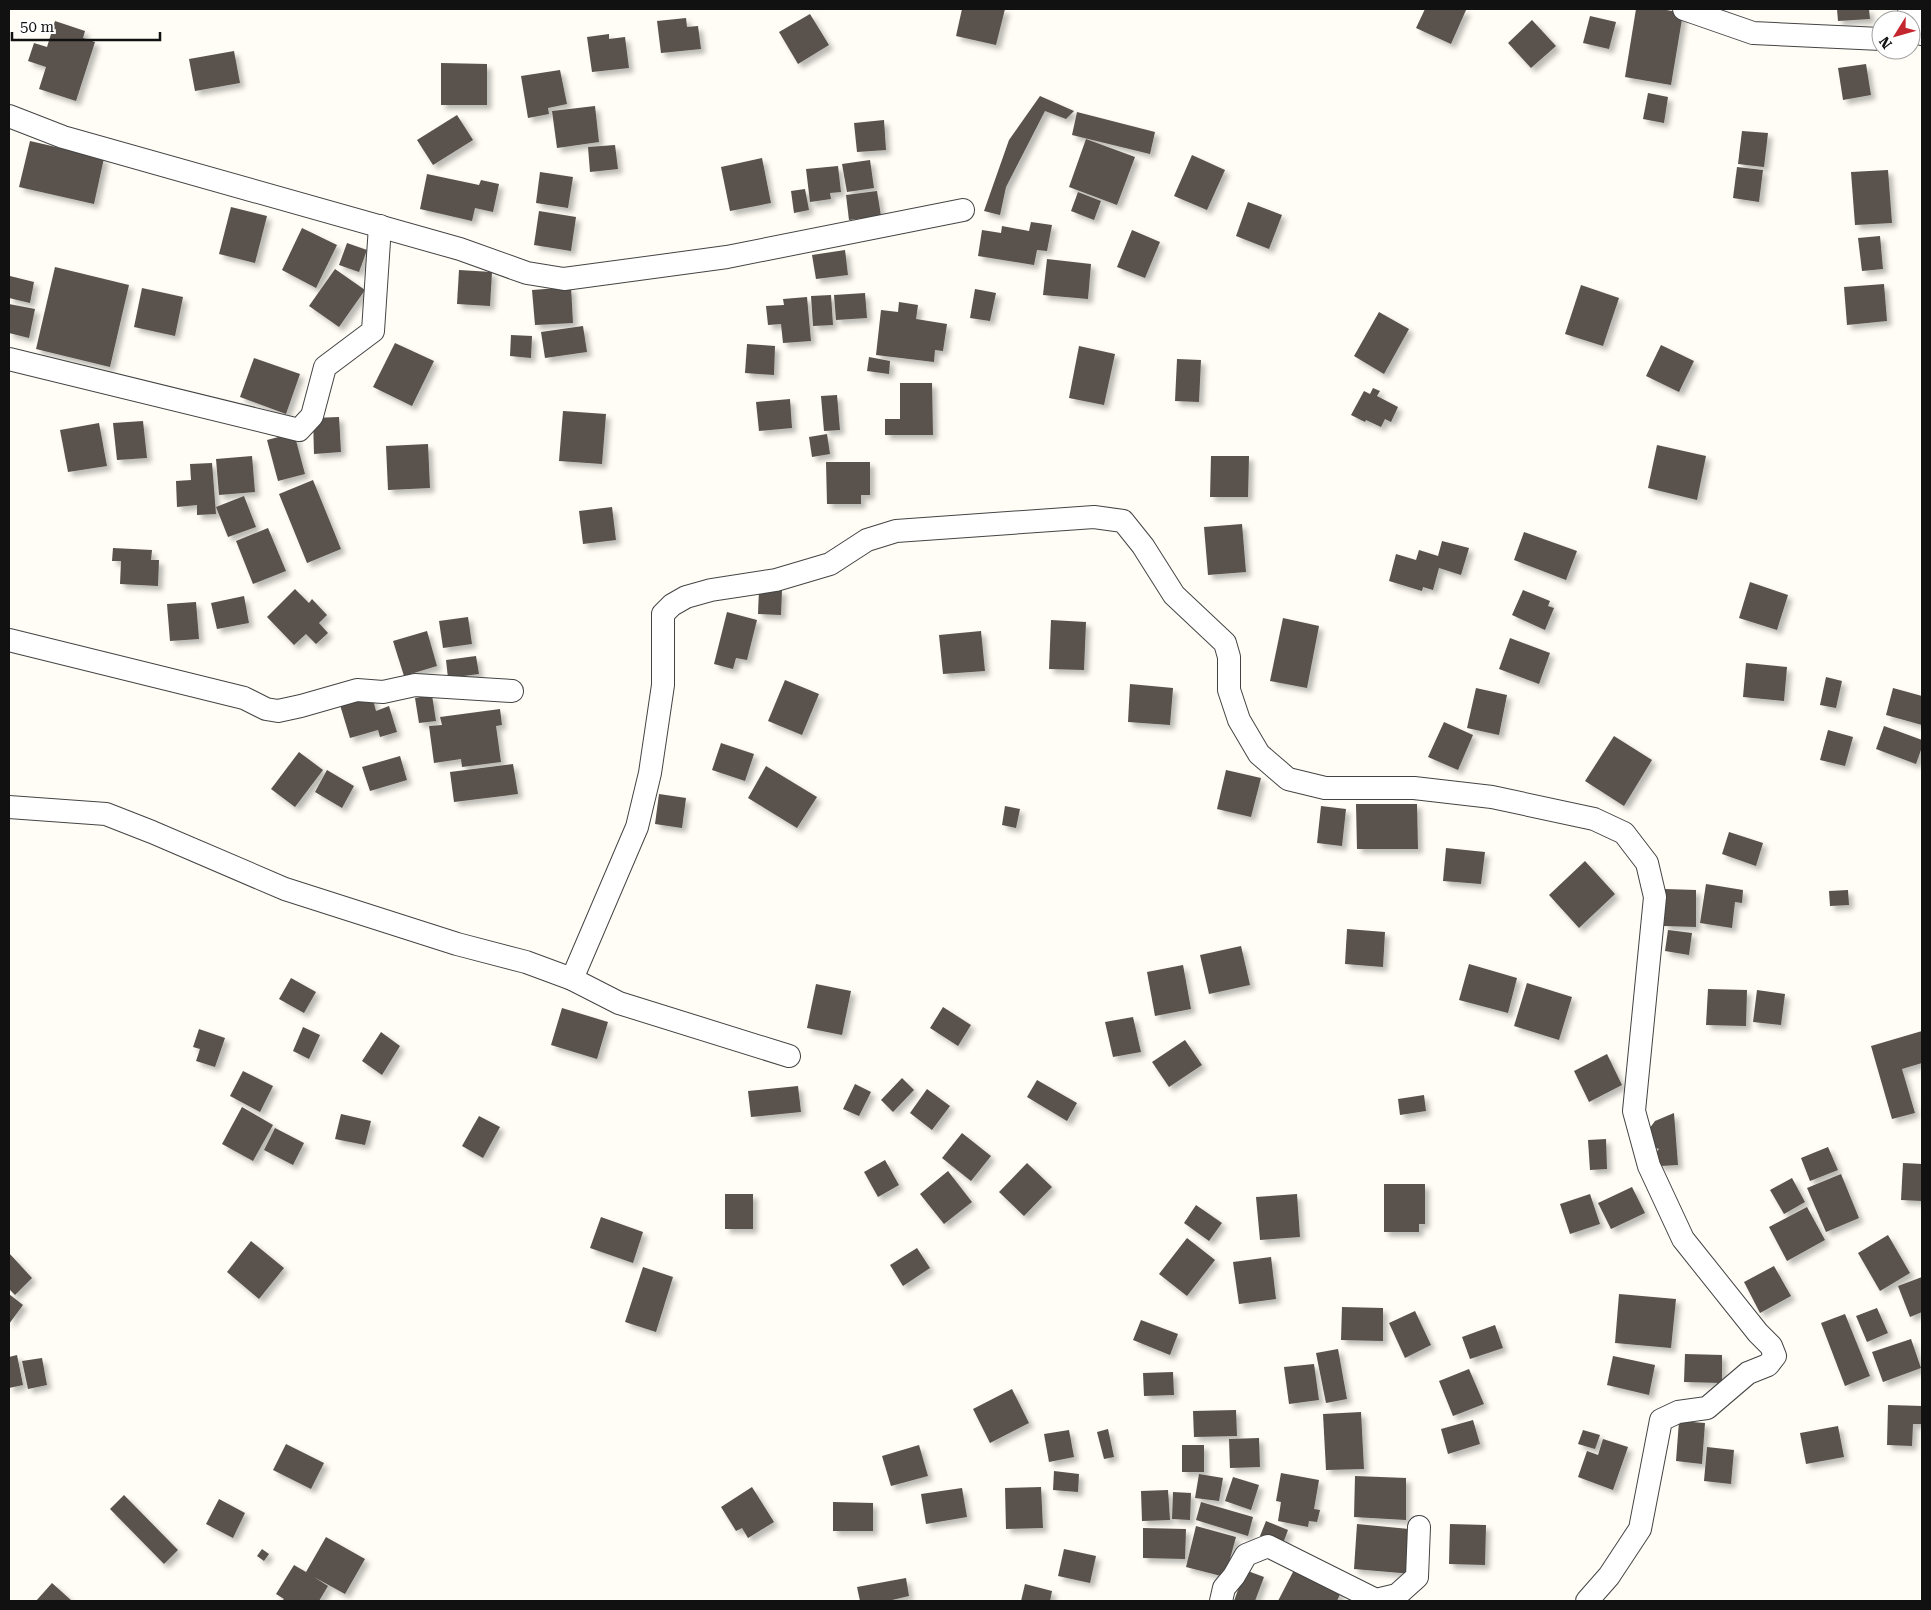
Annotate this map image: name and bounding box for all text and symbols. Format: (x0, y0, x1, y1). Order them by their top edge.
scale bar (12, 10, 160, 42)
north arrow (1871, 10, 1921, 60)
text: 50 m (20, 18, 55, 36)
text: N (1876, 34, 1895, 52)

